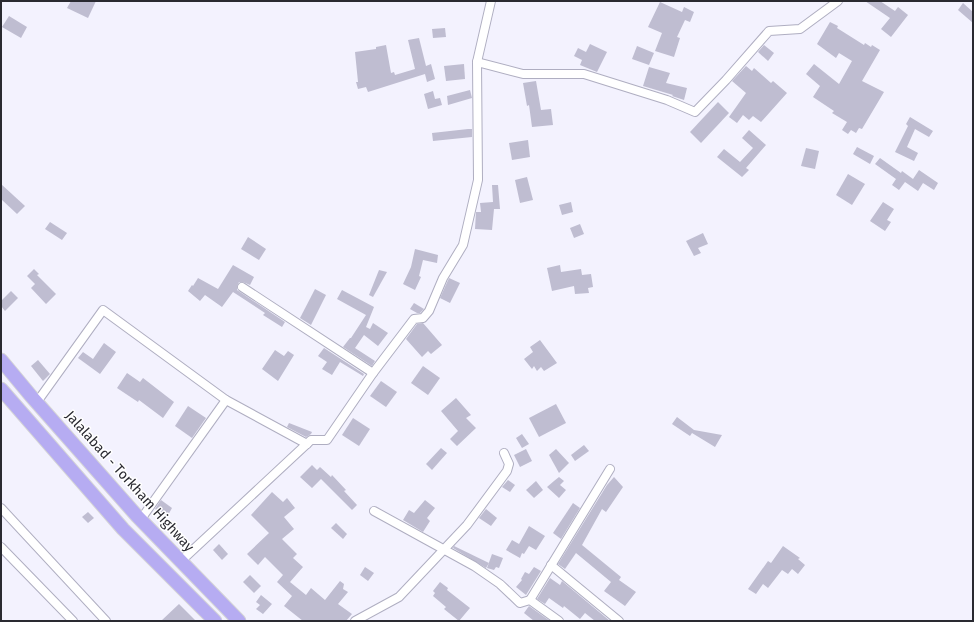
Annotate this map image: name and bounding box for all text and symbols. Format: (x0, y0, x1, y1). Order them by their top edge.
street label: Jalalabad - Torkham Highway (62, 407, 198, 555)

